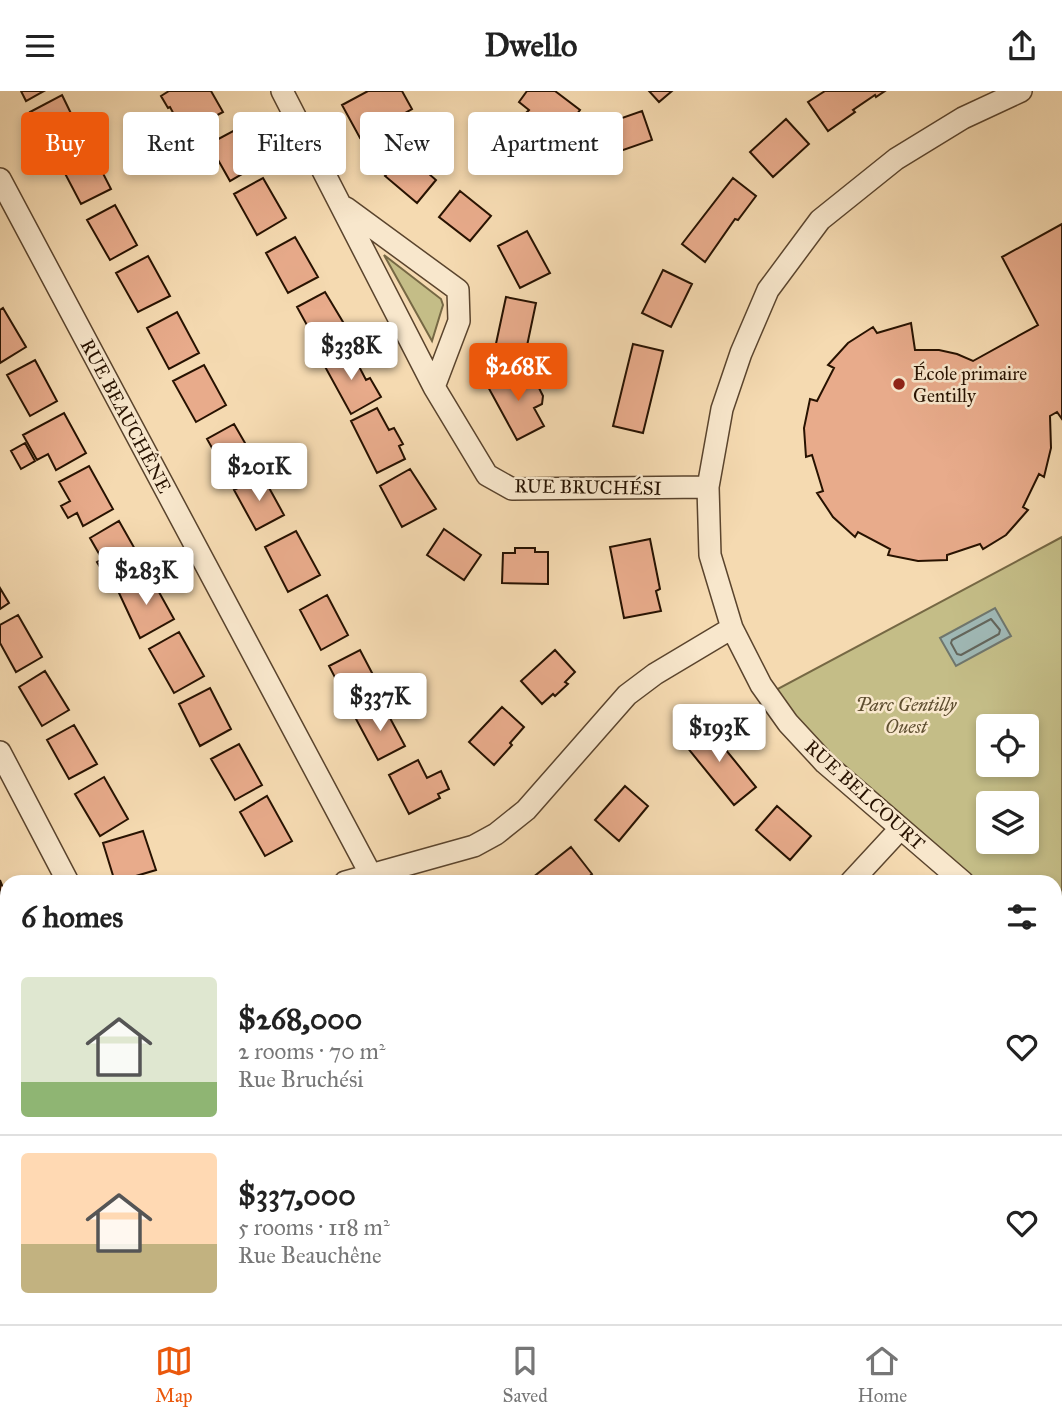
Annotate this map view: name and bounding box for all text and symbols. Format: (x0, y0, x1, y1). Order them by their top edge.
text: Dwello (485, 26, 577, 65)
icon: menu (21, 27, 59, 65)
icon: share (1003, 27, 1041, 65)
chip: Buy (21, 112, 109, 175)
chip: Rent (123, 112, 219, 175)
chip: Filters (233, 112, 346, 175)
chip: New (360, 112, 454, 175)
chip: Apartment (468, 112, 623, 175)
pin: $338K (302, 323, 400, 382)
text: $338K (321, 331, 381, 359)
street label: RUE BEAUCHÊNE (76, 335, 176, 497)
pin: $268K (469, 343, 567, 403)
text: $268K (485, 352, 551, 380)
place label: École primaire Gentilly (913, 361, 1027, 407)
marker: École primaire Gentilly (891, 376, 907, 392)
pin: $201K (210, 443, 308, 503)
text: $201K (227, 452, 291, 480)
street label: RUE BRUCHÉSI (514, 473, 662, 500)
pin: $283K (97, 547, 195, 607)
text: $283K (115, 556, 177, 584)
pin: $337K (331, 673, 429, 733)
text: $337K (350, 682, 410, 710)
park label: Parc Gentilly Ouest (856, 693, 957, 738)
pin: $193K (670, 705, 768, 764)
text: $193K (689, 713, 749, 741)
map controls (976, 714, 1039, 854)
button: locate (976, 714, 1039, 777)
street label: RUE BELCOURT (800, 735, 930, 855)
button: layers (976, 791, 1039, 854)
icon: filters (1003, 898, 1041, 936)
text: 6 homes (21, 899, 123, 935)
text: $268,000 (238, 1001, 362, 1037)
icon: home (77, 1005, 161, 1089)
icon: heart (1003, 1028, 1041, 1066)
text: 2 rooms · 70 m² (238, 1037, 386, 1065)
text: Rue Bruchési (238, 1065, 364, 1093)
text: $337,000 (238, 1177, 356, 1213)
icon: home (77, 1181, 161, 1265)
icon: heart (1003, 1204, 1041, 1242)
text: 5 rooms · 118 m² (238, 1213, 390, 1241)
text: Rue Beauchêne (238, 1241, 382, 1269)
tab: Map (155, 1342, 193, 1407)
tab: Saved (503, 1342, 548, 1407)
tab: Home (857, 1342, 907, 1407)

